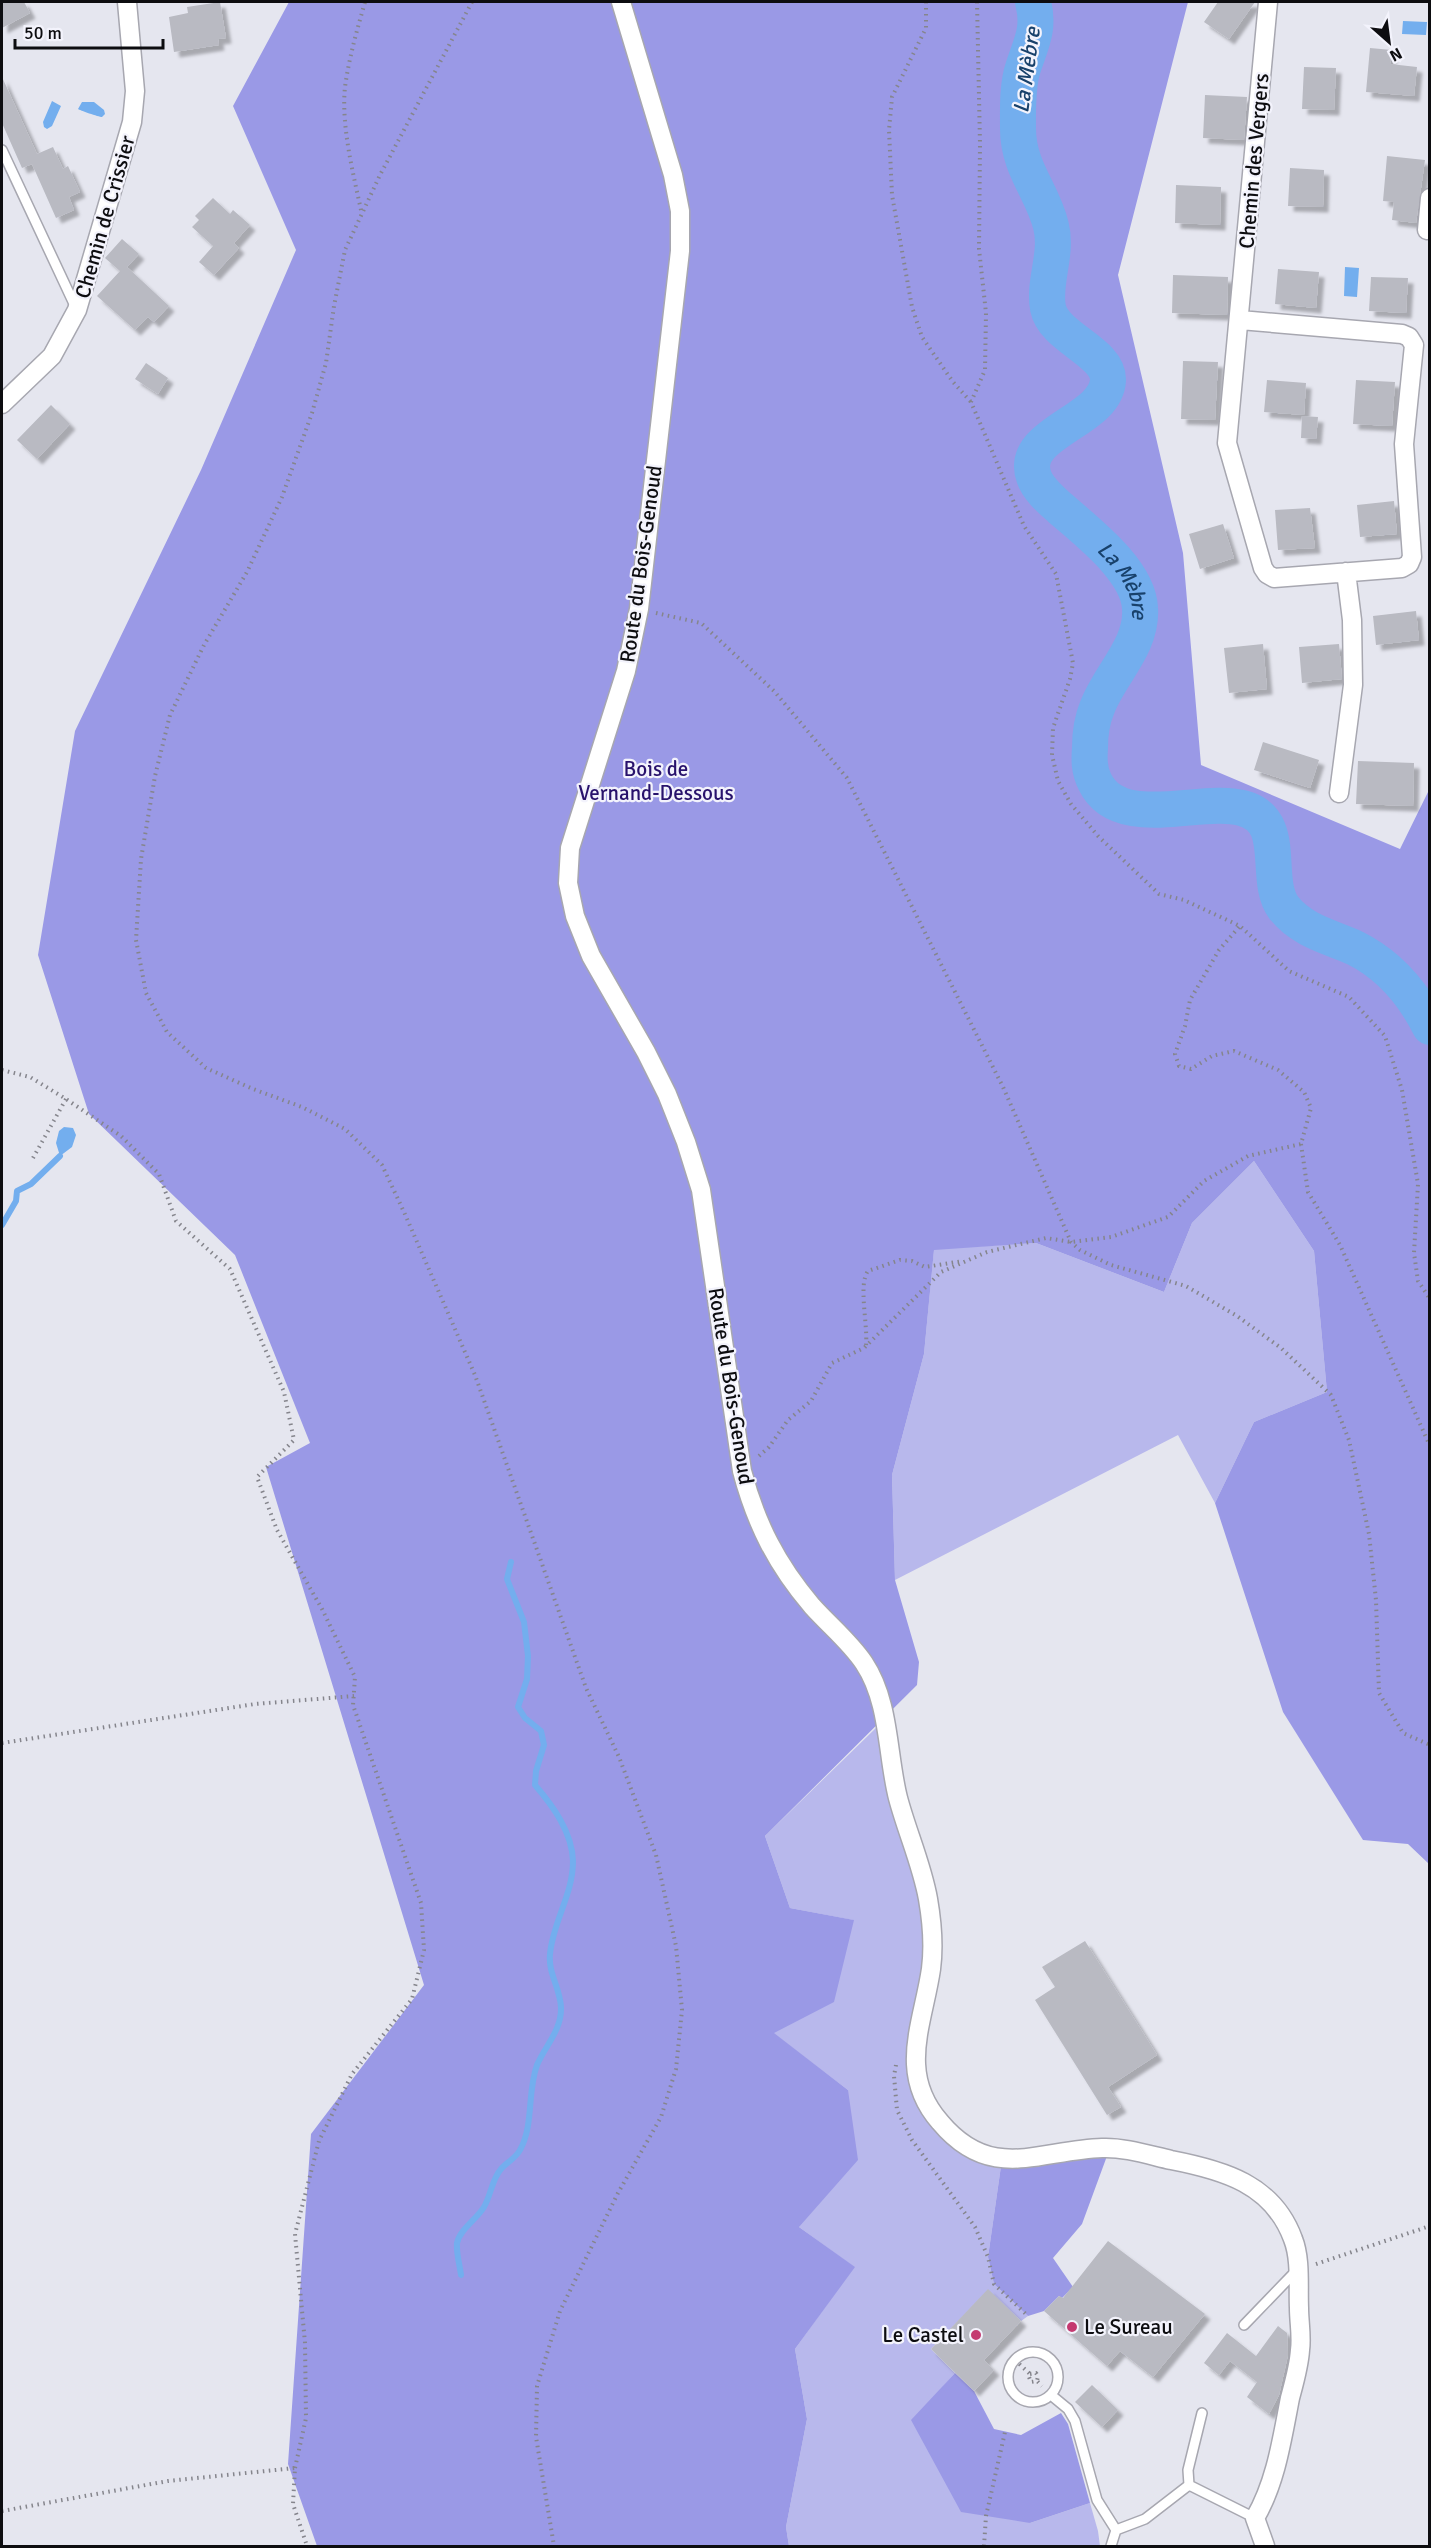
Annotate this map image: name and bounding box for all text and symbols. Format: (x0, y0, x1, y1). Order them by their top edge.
scale bar (15, 12, 164, 50)
north arrow (1359, 12, 1419, 72)
text: 50 m (24, 22, 62, 44)
water label: La Mèbre (1007, 24, 1046, 115)
text: N (1386, 43, 1405, 66)
street label: Chemin des Vergers (1233, 72, 1275, 250)
street label: Chemin de Crissier (69, 132, 141, 301)
street label: Route du Bois-Genoud (614, 464, 668, 664)
water label: La Mèbre (1092, 536, 1153, 620)
park label: Bois de Vernand-Dessous (578, 756, 734, 806)
street label: Route du Bois-Genoud (703, 1286, 759, 1486)
place label: Le Sureau (1084, 2314, 1173, 2340)
marker: Le Sureau (1065, 2320, 1079, 2334)
place label: Le Castel (882, 2322, 964, 2348)
marker: Le Castel (969, 2328, 983, 2342)

